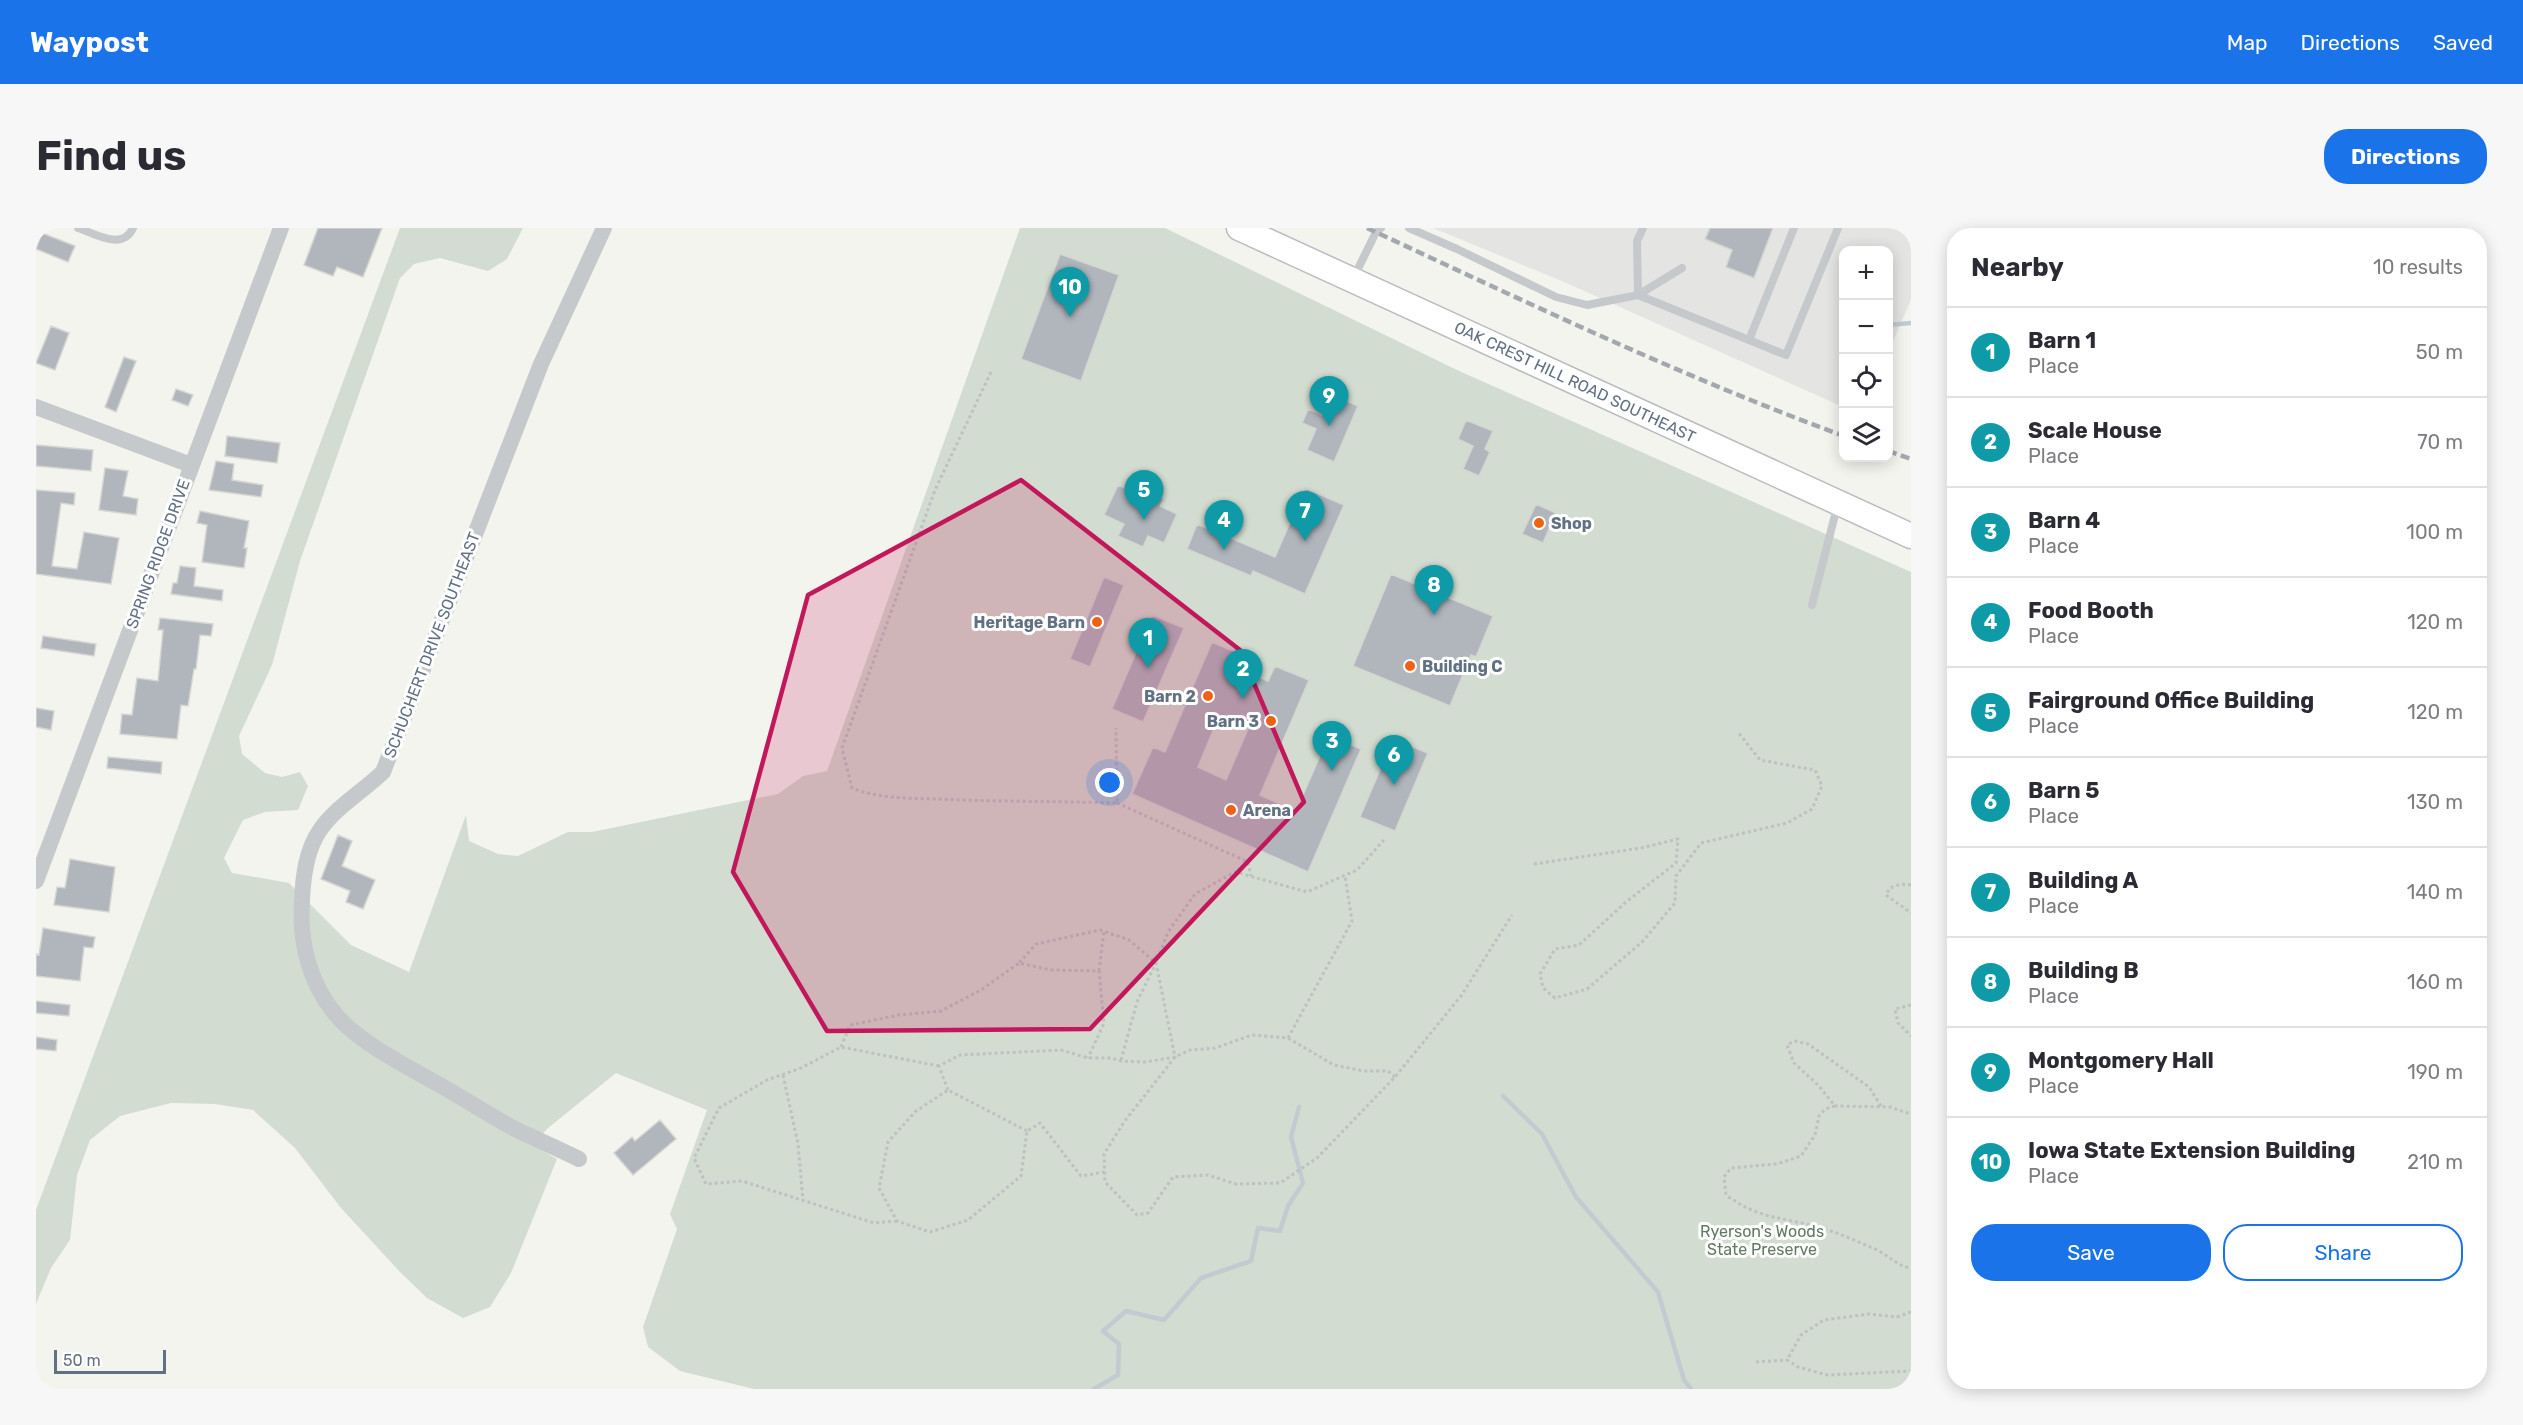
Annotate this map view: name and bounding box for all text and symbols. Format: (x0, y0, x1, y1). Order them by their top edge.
text: Waypost (30, 26, 149, 59)
text: Map (2227, 30, 2268, 55)
text: Directions (2301, 30, 2400, 55)
text: Saved (2433, 30, 2493, 55)
button: Directions (2324, 129, 2487, 184)
text: Find us (36, 131, 187, 181)
map controls (1839, 246, 1893, 462)
button: + (1839, 246, 1893, 300)
text: Nearby (1971, 252, 2064, 283)
text: 10 results (2373, 255, 2463, 279)
pin: 10 (1050, 268, 1090, 317)
button: − (1839, 300, 1893, 354)
street label: OAK CREST HILL ROAD SOUTHEAST (1451, 318, 1699, 446)
text: Barn 1 (2028, 327, 2096, 354)
text: 1 (1986, 340, 1995, 364)
text: 50 m (2416, 340, 2463, 364)
button: locate (1839, 354, 1893, 408)
text: Place (2028, 354, 2079, 378)
pin: 9 (1310, 376, 1348, 426)
button: layers (1839, 408, 1893, 462)
text: Scale House (2028, 417, 2162, 444)
text: 2 (1984, 430, 1997, 454)
text: 70 m (2417, 430, 2463, 454)
text: Place (2028, 444, 2079, 468)
pin: 5 (1124, 470, 1164, 520)
street label: SPRING RIDGE DRIVE (122, 477, 194, 631)
pin: 7 (1286, 492, 1324, 541)
pin: 4 (1204, 500, 1244, 550)
text: Barn 4 (2028, 507, 2100, 534)
place label: Shop (1551, 514, 1592, 533)
marker: Shop (1532, 516, 1546, 530)
text: 3 (1984, 520, 1997, 544)
text: 100 m (2406, 520, 2463, 544)
street label: SCHUCHERT DRIVE SOUTHEAST (380, 529, 484, 761)
text: Place (2028, 534, 2079, 558)
pin: 8 (1414, 566, 1454, 615)
text: Food Booth (2028, 597, 2154, 624)
text: 4 (1984, 610, 1997, 634)
text: 120 m (2407, 610, 2463, 634)
place label: Heritage Barn (974, 613, 1085, 632)
marker: Heritage Barn (1090, 615, 1104, 629)
pin: 1 (1128, 618, 1168, 668)
text: Place (2028, 624, 2079, 648)
pin: 2 (1224, 650, 1262, 699)
place label: Building C (1422, 657, 1502, 676)
marker: Building C (1403, 659, 1417, 673)
place label: Barn 2 (1144, 687, 1196, 706)
text: Fairground Office Building (2028, 687, 2314, 714)
marker: Barn 2 (1201, 689, 1215, 703)
text: 5 (1984, 700, 1997, 724)
text: 120 m (2407, 700, 2463, 724)
place label: Barn 3 (1207, 712, 1259, 731)
marker: Barn 3 (1264, 714, 1278, 728)
text: Place (2028, 714, 2079, 738)
pin: 3 (1312, 722, 1352, 771)
pin: 6 (1374, 736, 1414, 785)
your location (1095, 768, 1124, 797)
text: Barn 5 (2028, 777, 2100, 804)
text: 6 (1984, 790, 1997, 814)
text: 130 m (2407, 790, 2463, 814)
place label: Arena (1243, 801, 1291, 820)
marker: Arena (1224, 803, 1238, 817)
text: Place (2028, 804, 2079, 828)
text: Building A (2028, 867, 2138, 894)
text: 7 (1985, 880, 1996, 904)
text: 140 m (2407, 880, 2463, 904)
text: Place (2028, 894, 2079, 918)
text: Building B (2028, 957, 2139, 984)
text: 8 (1984, 970, 1997, 994)
text: 160 m (2407, 970, 2463, 994)
text: Place (2028, 984, 2079, 1008)
text: Montgomery Hall (2028, 1047, 2214, 1074)
text: 9 (1984, 1060, 1997, 1084)
text: 190 m (2407, 1060, 2463, 1084)
text: Place (2028, 1074, 2079, 1098)
text: Iowa State Extension Building (2028, 1137, 2355, 1164)
text: 10 (1979, 1150, 2002, 1174)
text: 210 m (2407, 1150, 2463, 1174)
text: Place (2028, 1164, 2079, 1188)
park label: Ryerson's Woods State Preserve (1700, 1222, 1824, 1259)
button: Save (1971, 1224, 2211, 1281)
button: Share (2223, 1224, 2463, 1281)
scale bar (54, 1347, 166, 1374)
text: 50 m (63, 1351, 101, 1370)

